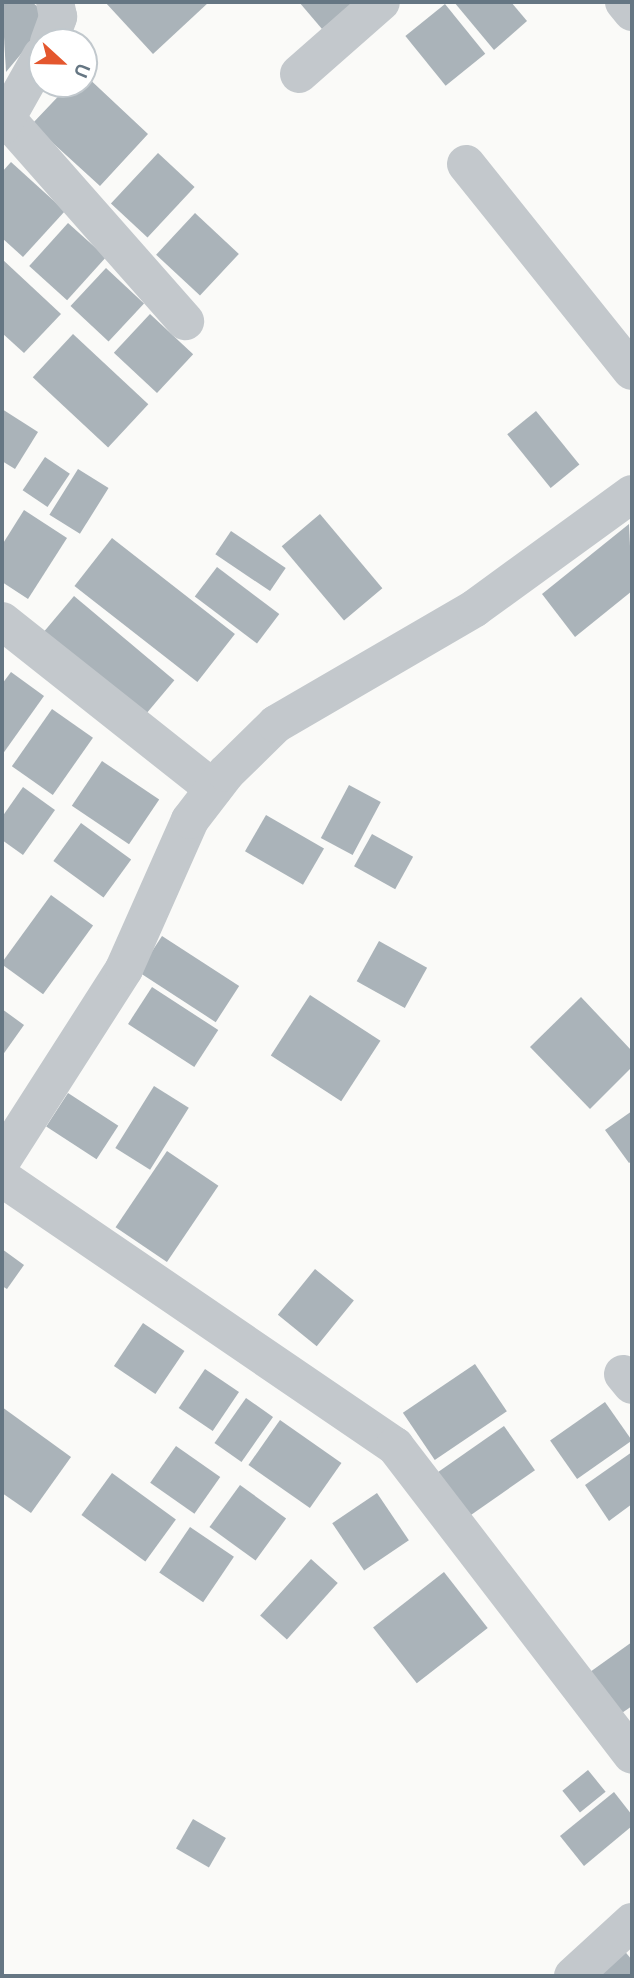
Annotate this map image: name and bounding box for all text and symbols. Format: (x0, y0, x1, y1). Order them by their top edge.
north arrow (28, 28, 98, 98)
text: U (67, 59, 94, 81)

